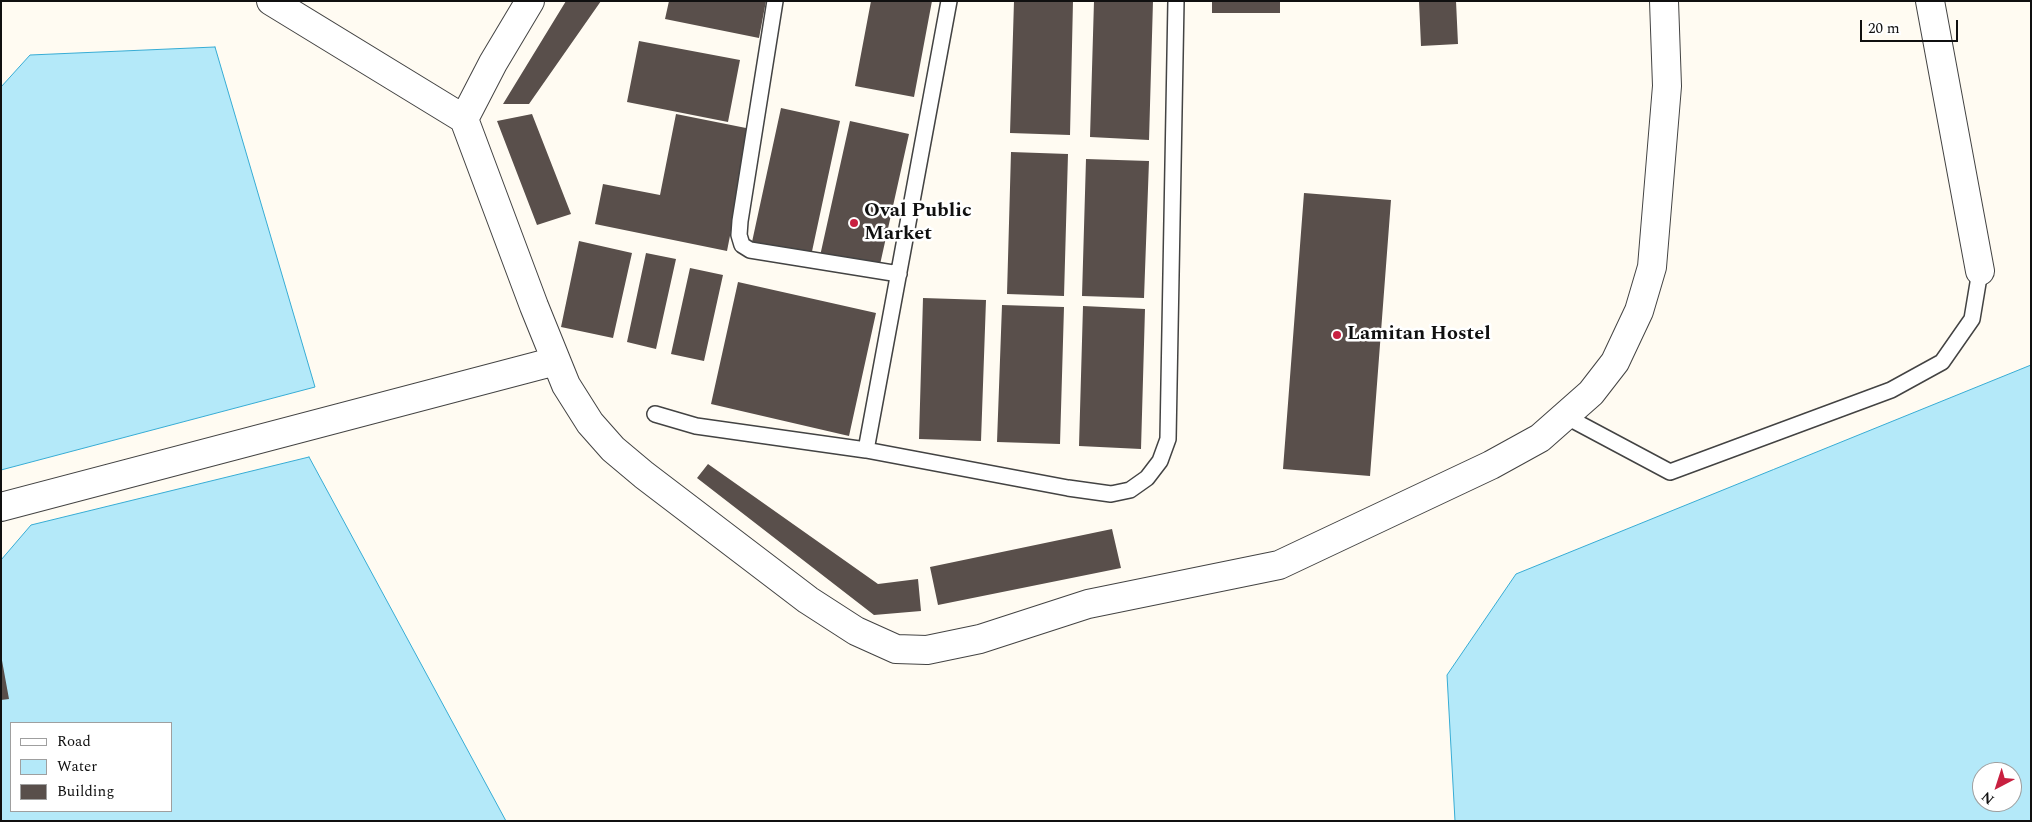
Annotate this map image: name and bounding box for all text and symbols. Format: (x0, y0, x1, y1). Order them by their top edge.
scale bar (1862, 10, 1960, 42)
text: 20 m (1868, 17, 1900, 40)
place label: Oval Public Market (864, 200, 972, 247)
marker: Oval Public Market (848, 217, 860, 229)
place label: Lamitan Hostel (1347, 323, 1491, 347)
marker: Lamitan Hostel (1331, 329, 1343, 341)
legend (10, 722, 172, 812)
text: Road (57, 730, 91, 753)
text: Water (57, 755, 97, 778)
north arrow (1972, 762, 2022, 812)
text: Building (57, 780, 114, 803)
text: N (1977, 786, 1999, 810)

